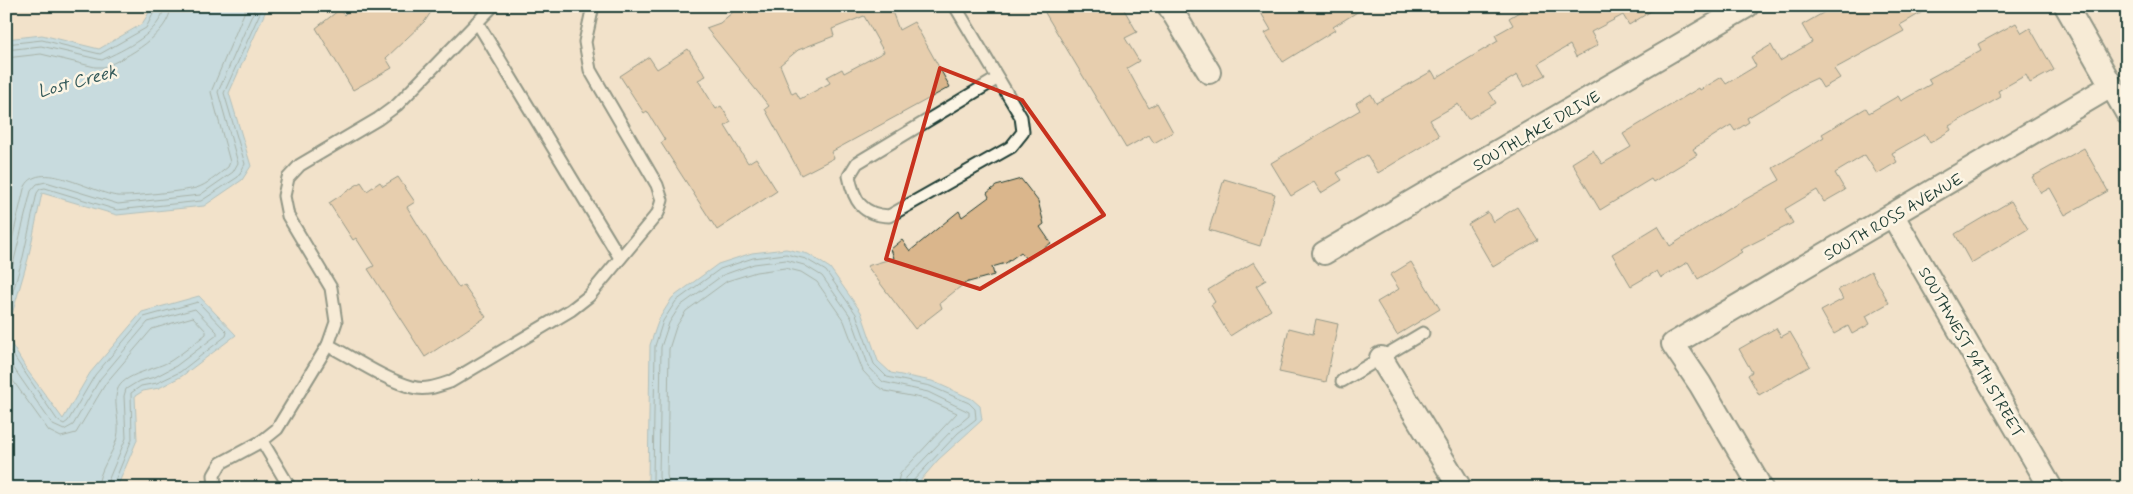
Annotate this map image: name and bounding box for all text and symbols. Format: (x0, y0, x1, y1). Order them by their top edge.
water label: Lost Creek (35, 60, 120, 104)
street label: SOUTHLAKE DRIVE (1469, 86, 1604, 176)
street label: SOUTH ROSS AVENUE (1820, 169, 1967, 266)
street label: SOUTHWEST 94TH STREET (1913, 264, 2028, 442)

